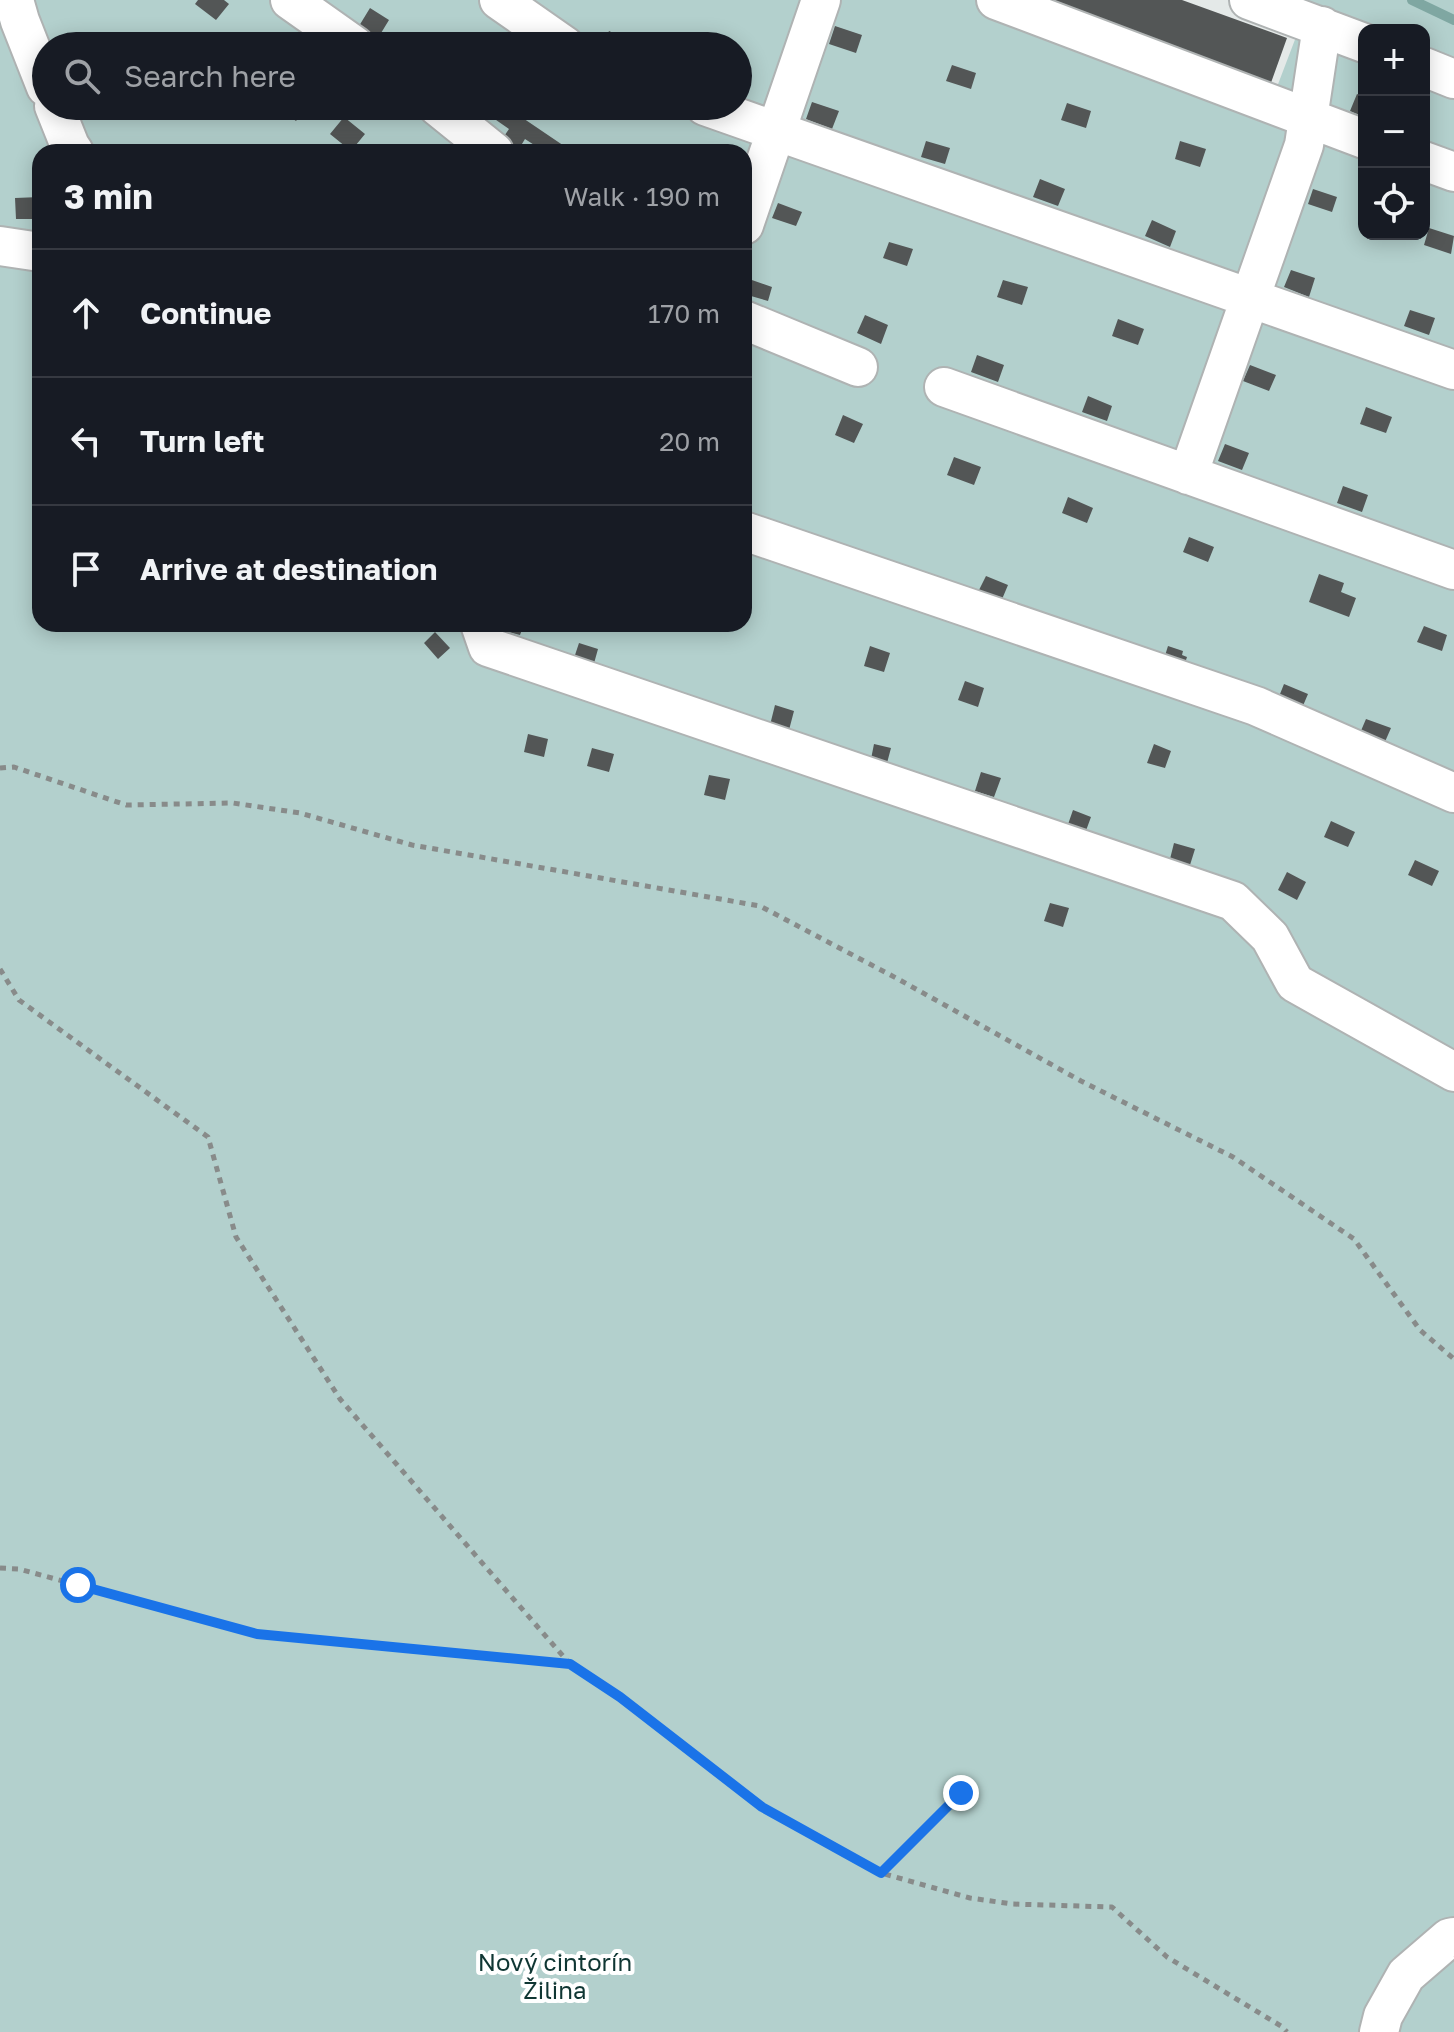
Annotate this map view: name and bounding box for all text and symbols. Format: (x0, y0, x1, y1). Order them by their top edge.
map controls (1358, 24, 1430, 240)
button: + (1358, 24, 1430, 96)
search box (32, 32, 752, 120)
icon: search (60, 54, 104, 98)
text: Search here (124, 58, 296, 94)
button: − (1358, 96, 1430, 168)
button: locate (1358, 168, 1430, 240)
text: 3 min (64, 176, 153, 216)
text: Walk · 190 m (564, 181, 720, 212)
icon: ahead (64, 291, 108, 335)
text: Continue (140, 295, 271, 331)
text: 170 m (648, 298, 720, 329)
icon: left (64, 419, 108, 463)
text: Turn left (140, 423, 265, 459)
text: 20 m (659, 426, 720, 457)
icon: arrive (64, 547, 108, 591)
text: Arrive at destination (140, 551, 437, 587)
route start (60, 1567, 96, 1603)
route end (943, 1775, 979, 1811)
park label: Nový cintorín Žilina (478, 1947, 632, 2004)

